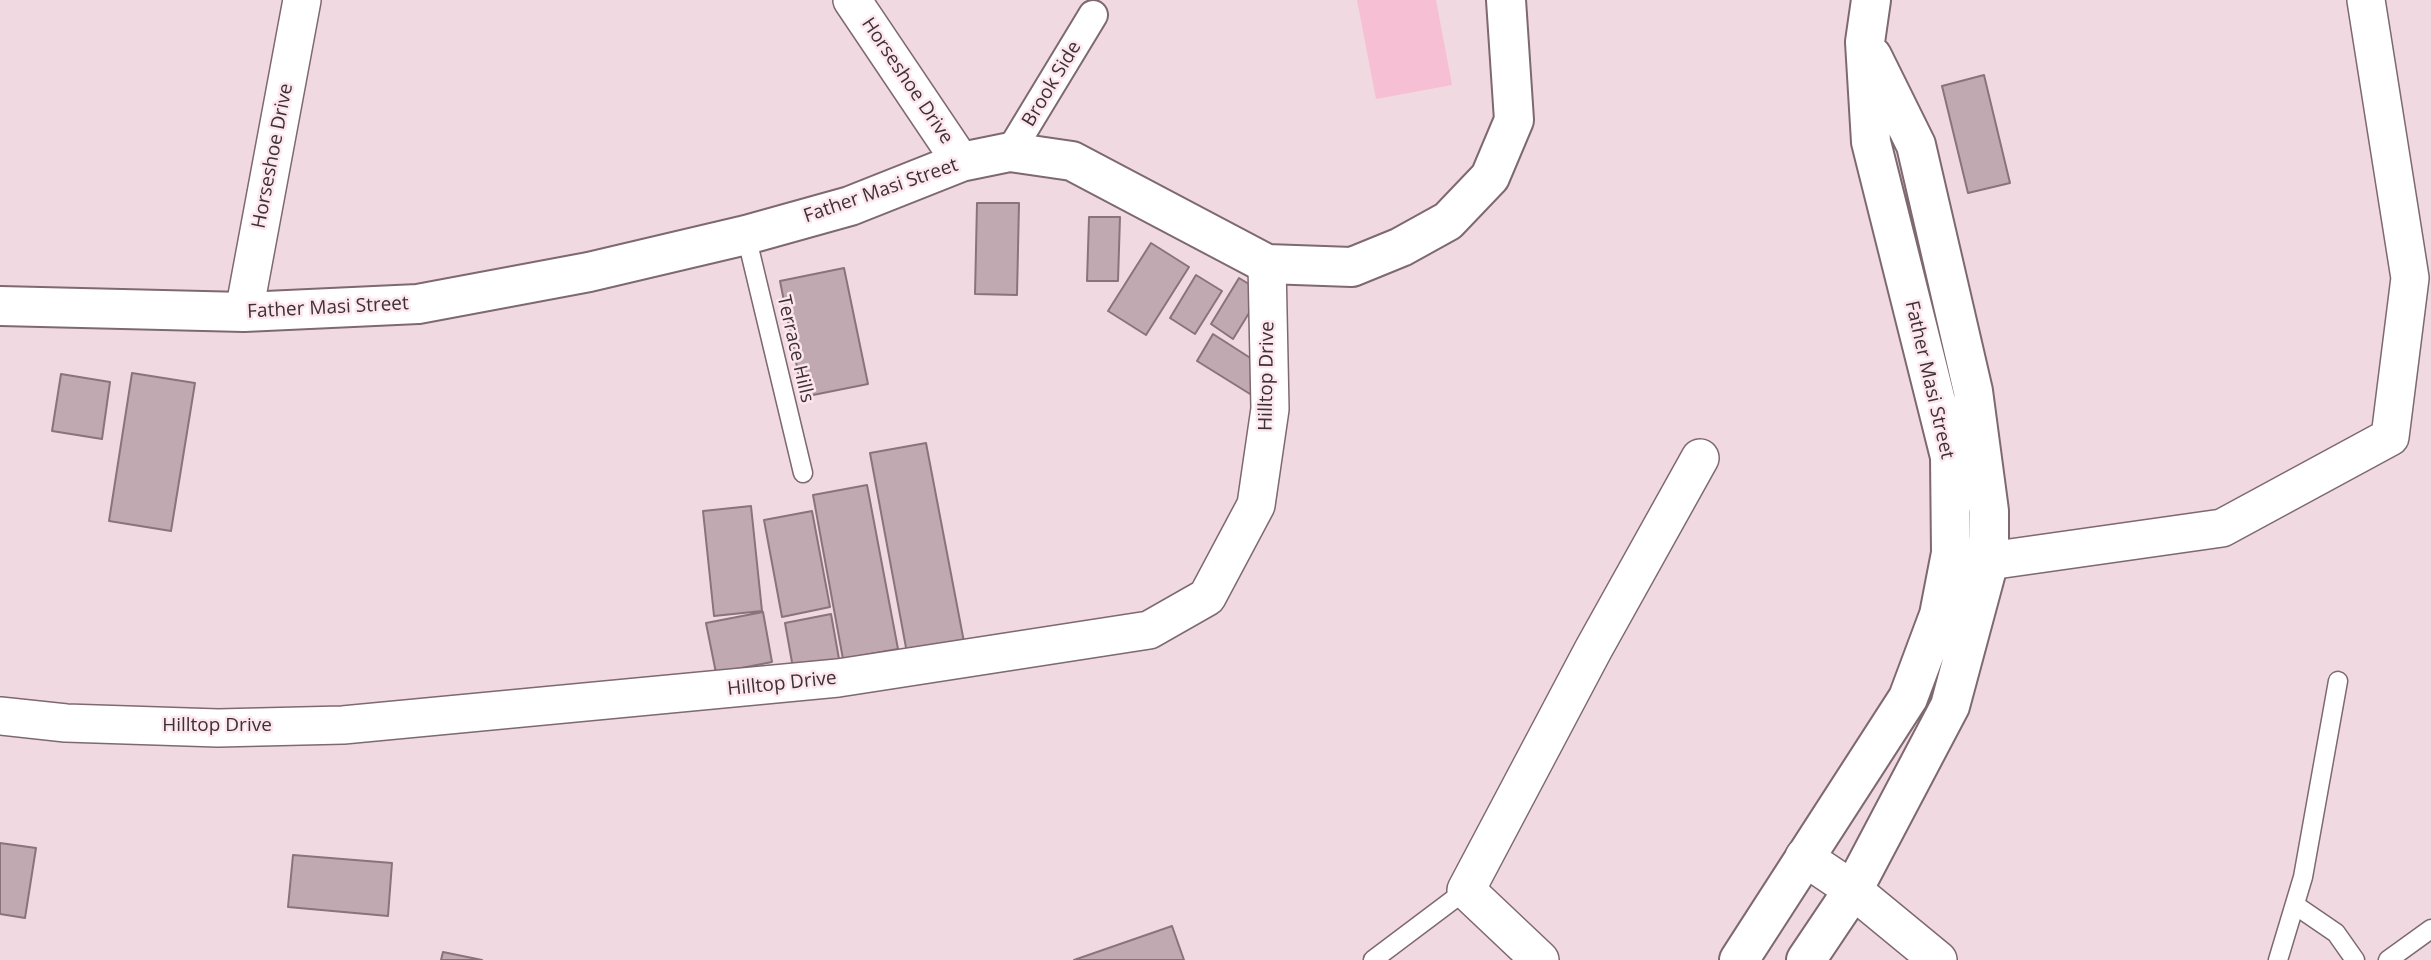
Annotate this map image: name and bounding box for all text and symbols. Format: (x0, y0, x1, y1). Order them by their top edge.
street label: Horseshoe Drive (856, 14, 958, 148)
street label: Brook Side (1018, 37, 1086, 131)
street label: Horseshoe Drive (248, 82, 298, 230)
street label: Father Masi Street (801, 154, 961, 228)
street label: Father Masi Street (247, 292, 409, 324)
street label: Terrace Hills (772, 293, 818, 405)
street label: Father Masi Street (1900, 299, 1958, 461)
street label: Hilltop Drive (1255, 321, 1279, 431)
street label: Hilltop Drive (726, 667, 838, 701)
street label: Hilltop Drive (162, 715, 272, 737)

